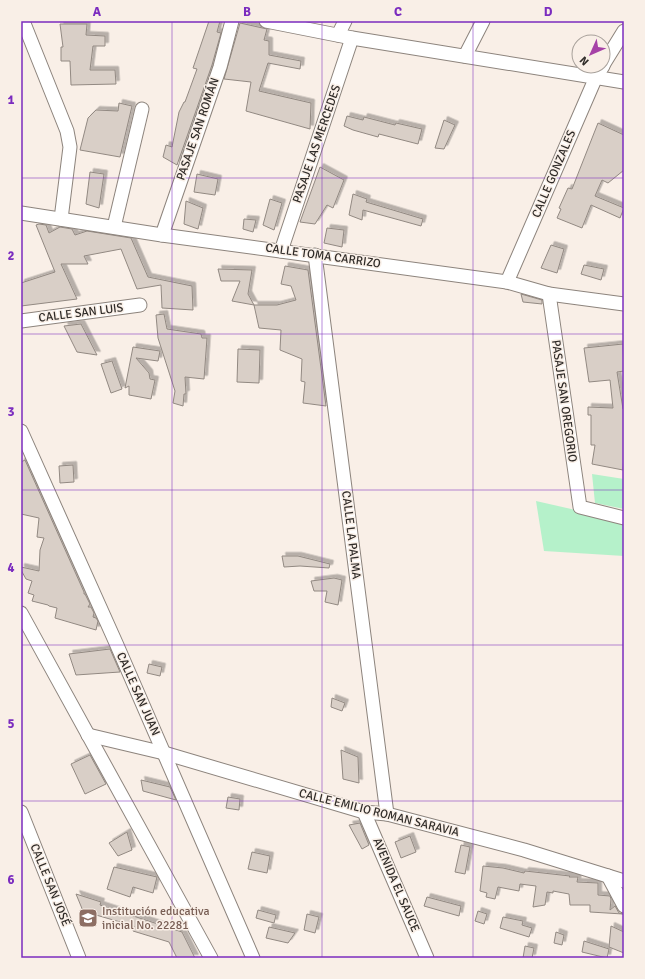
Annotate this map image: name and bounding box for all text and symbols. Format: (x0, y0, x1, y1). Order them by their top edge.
text: A (93, 4, 102, 20)
text: B (243, 4, 251, 20)
text: C (394, 4, 402, 20)
text: D (544, 4, 553, 20)
north arrow (571, 34, 611, 74)
text: N (577, 53, 592, 68)
street label: PASAJE SAN ROMÁN (173, 76, 223, 182)
street label: PASAJE LAS MERCEDES (290, 83, 344, 205)
text: 1 (7, 92, 15, 108)
street label: CALLE GONZALES (529, 128, 579, 220)
street label: CALLE TOMA CARRIZO (264, 240, 382, 272)
text: 2 (7, 248, 15, 264)
street label: CALLE SAN LUIS (38, 300, 125, 326)
street label: PASAJE SAN OREGORIO (548, 339, 580, 463)
text: 3 (7, 404, 15, 420)
street label: CALLE LA PALMA (338, 490, 364, 581)
text: 4 (7, 560, 15, 576)
street label: CALLE SAN JUAN (113, 650, 163, 738)
text: 5 (7, 716, 15, 732)
street label: CALLE EMILIO ROMAN SARAVIA (297, 786, 461, 840)
street label: AVENIDA EL SAUCE (369, 836, 423, 935)
street label: CALLE SAN JOSÉ (27, 842, 73, 929)
text: 6 (7, 872, 15, 888)
place label: Institución educativa inicial No. 22281 (102, 904, 209, 933)
school or university icon: Institución educativa inicial No. 22281 (77, 907, 99, 929)

